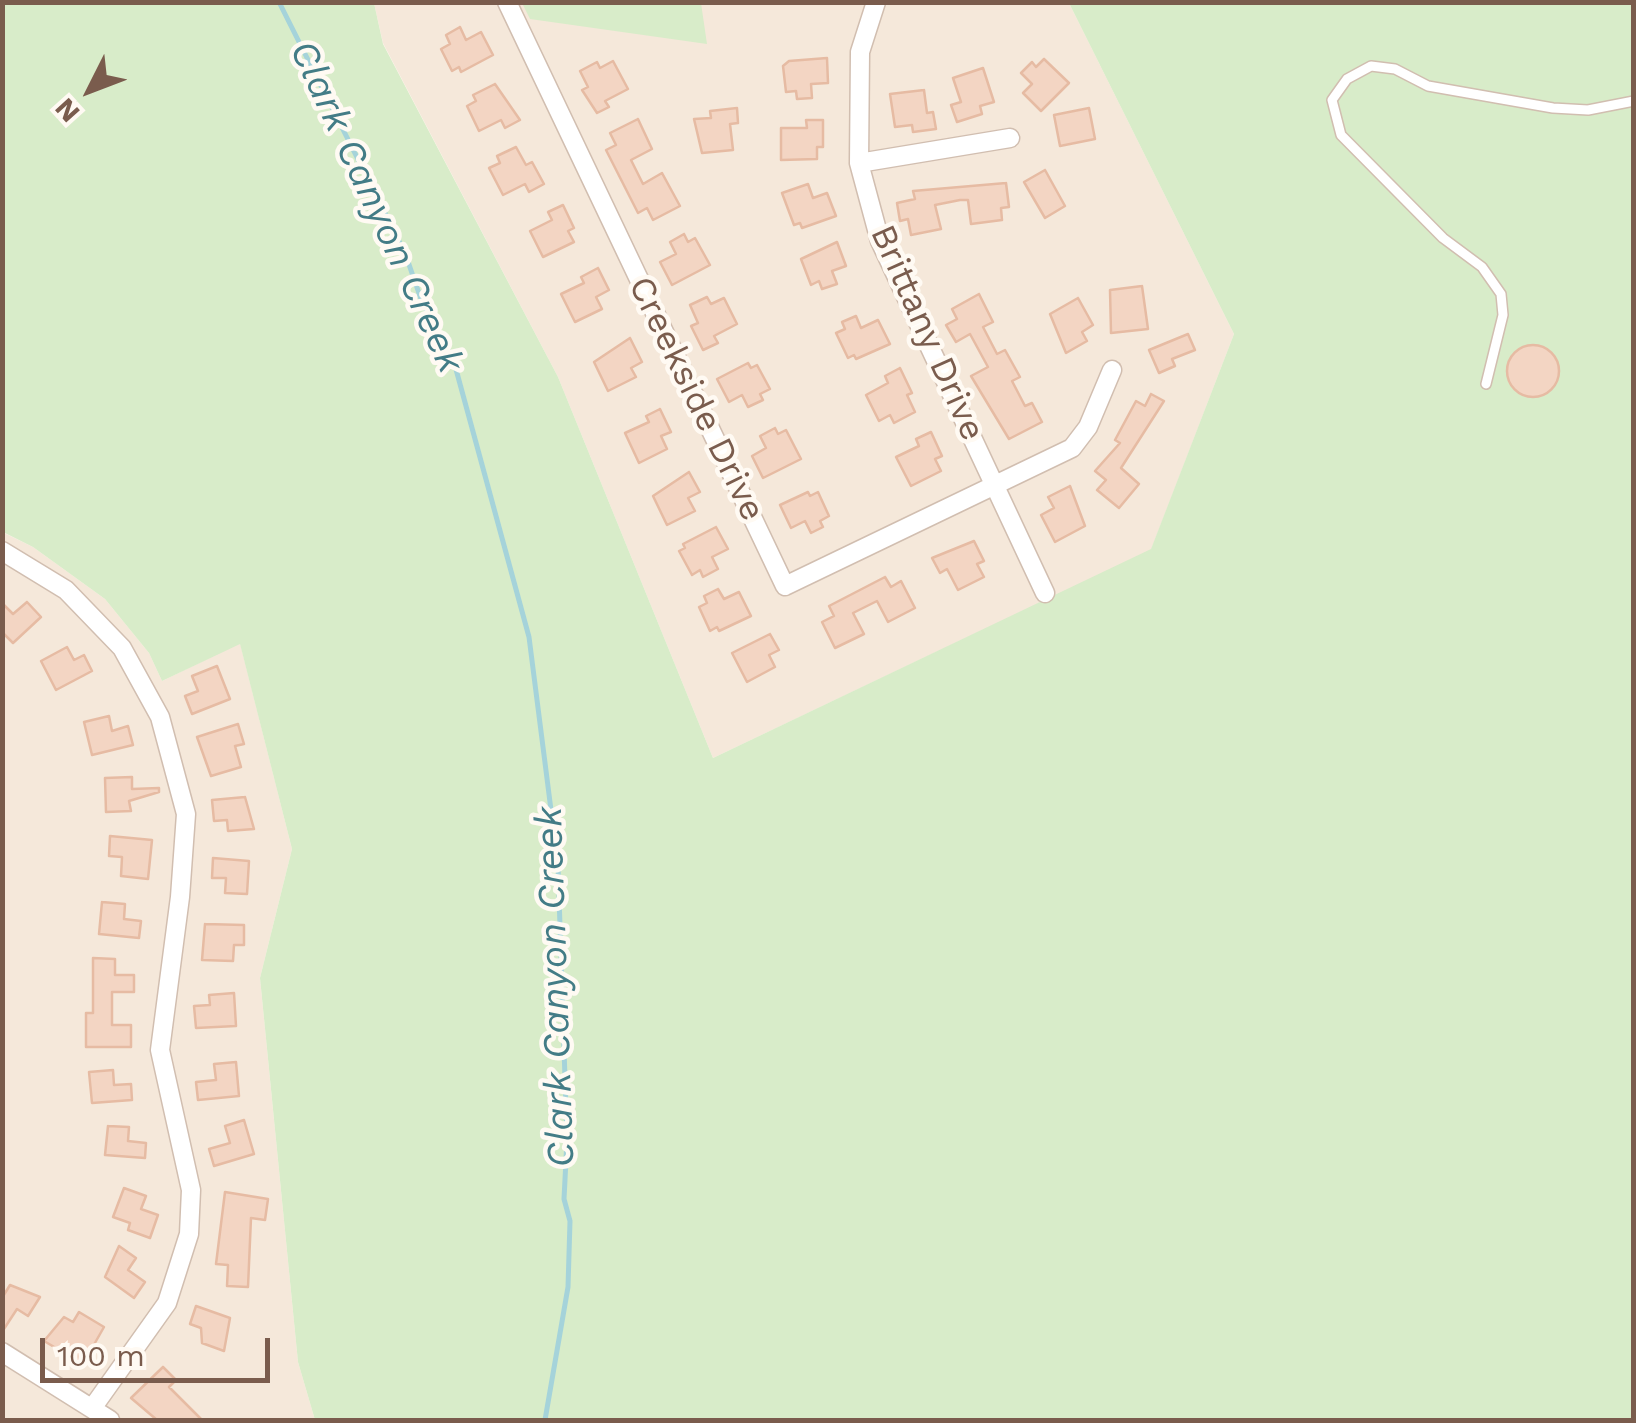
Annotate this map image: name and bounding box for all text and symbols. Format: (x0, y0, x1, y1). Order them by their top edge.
water label: Clark Canyon Creek (279, 34, 473, 380)
north arrow (40, 40, 140, 140)
text: N (48, 92, 87, 129)
street label: Brittany Drive (861, 219, 993, 447)
street label: Creekside Drive (619, 270, 773, 528)
water label: Clark Canyon Creek (527, 806, 585, 1168)
scale bar (45, 1318, 275, 1380)
text: 100 m (57, 1338, 145, 1373)

